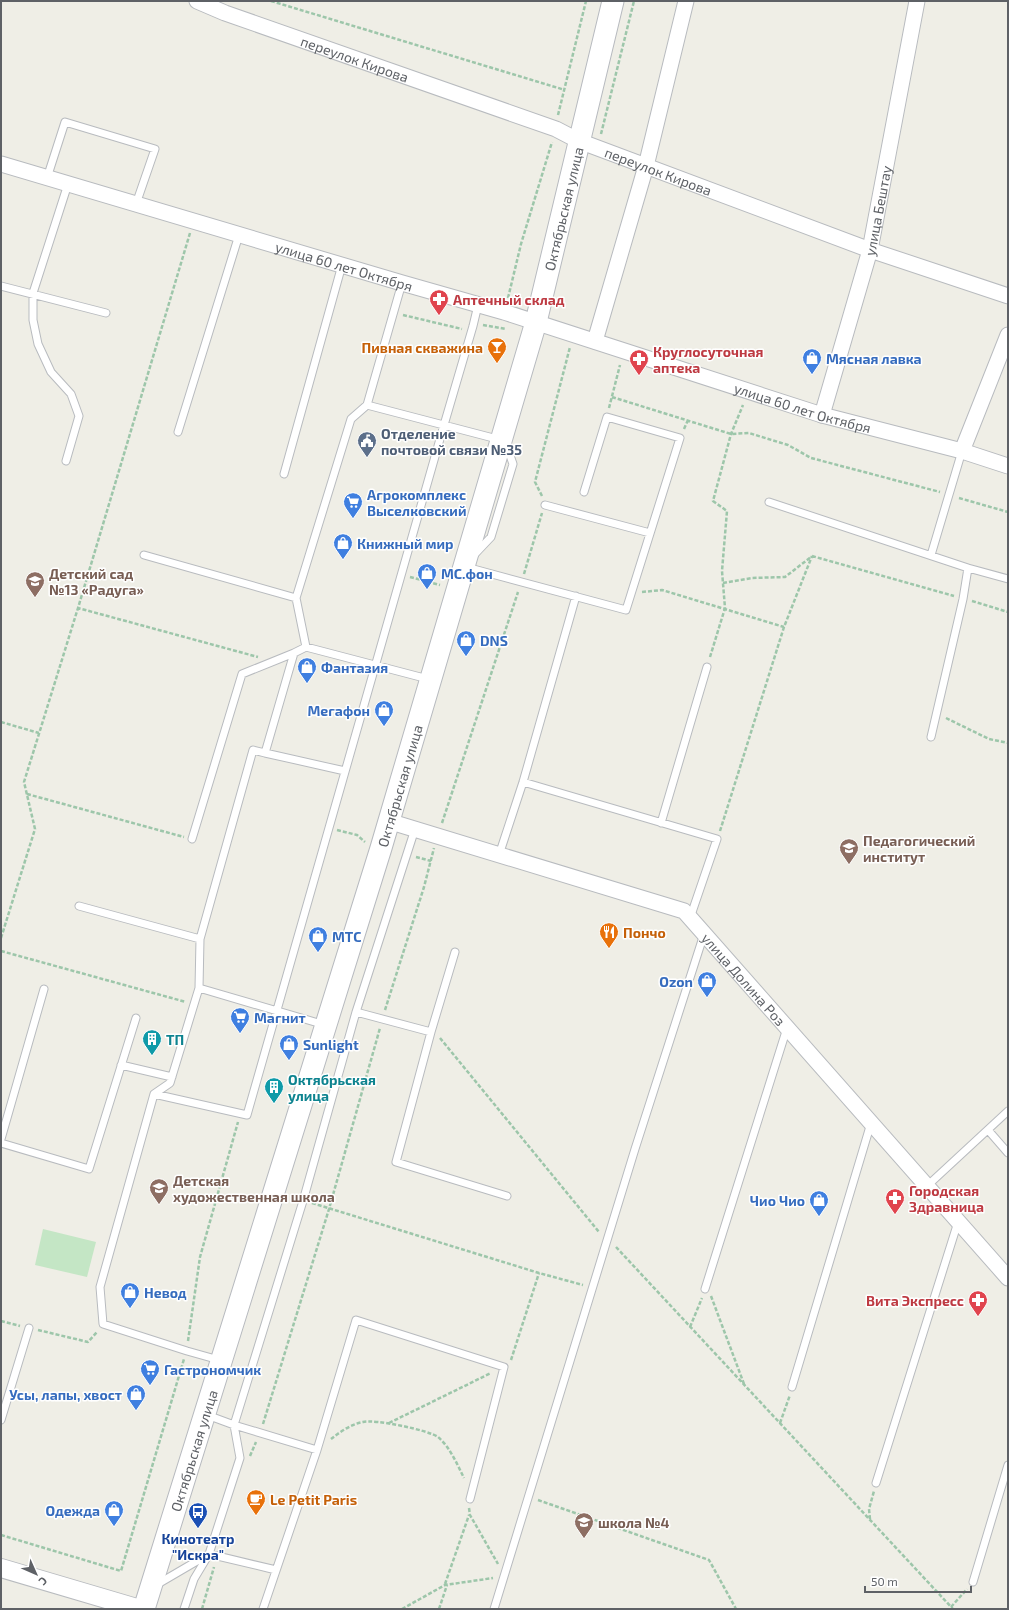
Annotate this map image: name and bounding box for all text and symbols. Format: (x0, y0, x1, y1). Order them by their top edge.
street label: переулок Кирова (299, 32, 411, 85)
street label: переулок Кирова (603, 143, 714, 199)
street label: Октябрьская улица (540, 145, 586, 272)
street label: улица Бештау (860, 163, 894, 258)
street label: улица 60 лет Октября (274, 237, 415, 294)
pharmacy icon: Аптечный склад (428, 288, 450, 316)
place label: Аптечный склад (453, 291, 565, 308)
bar icon: Пивная скважина (486, 336, 508, 364)
place label: Пивная скважина (362, 339, 483, 356)
place label: Круглосуточная аптека (653, 343, 763, 376)
shop icon: Мясная лавка (801, 347, 823, 375)
pharmacy icon: Круглосуточная аптека (628, 348, 650, 376)
place label: Мясная лавка (826, 350, 922, 367)
street label: улица 60 лет Октября (732, 379, 873, 436)
place label: Отделение почтовой связи №35 (381, 425, 522, 458)
public building icon: Отделение почтовой связи №35 (356, 430, 378, 458)
place label: Агрокомплекс Выселковский (367, 486, 466, 519)
supermarket icon: Агрокомплекс Выселковский (342, 491, 364, 519)
shop icon: Книжный мир (332, 532, 354, 560)
place label: Книжный мир (357, 535, 453, 552)
shop icon: МС.фон (416, 562, 438, 590)
place label: Детский сад №13 «Радуга» (49, 565, 144, 598)
place label: МС.фон (441, 565, 493, 582)
school or university icon: Детский сад №13 «Радуга» (24, 570, 46, 598)
shop icon: DNS (455, 629, 477, 657)
place label: DNS (480, 632, 508, 649)
shop icon: Фантазия (296, 656, 318, 684)
place label: Фантазия (321, 659, 388, 676)
shop icon: Мегафон (373, 699, 395, 727)
place label: Мегафон (307, 702, 370, 719)
street label: Октябрьская улица (373, 722, 425, 849)
place label: Педагогический институт (863, 832, 975, 865)
school or university icon: Педагогический институт (838, 837, 860, 865)
restaurant icon: Пончо (598, 921, 620, 949)
place label: Пончо (623, 924, 666, 941)
shop icon: МТС (307, 925, 329, 953)
place label: МТС (332, 928, 361, 945)
street label: улица Долина Роз (699, 929, 789, 1029)
shop icon: Ozon (696, 970, 718, 998)
place label: Ozon (659, 973, 693, 990)
supermarket icon: Магнит (229, 1006, 251, 1034)
place label: Магнит (254, 1009, 306, 1026)
building icon: ТП (141, 1028, 163, 1056)
place label: ТП (166, 1031, 184, 1048)
shop icon: Sunlight (278, 1033, 300, 1061)
place label: Sunlight (303, 1036, 359, 1053)
place label: Октябрьская улица (288, 1071, 376, 1104)
building icon: Октябрьская улица (263, 1076, 285, 1104)
place label: Детская художественная школа (173, 1172, 335, 1205)
school or university icon: Детская художественная школа (148, 1177, 170, 1205)
place label: Городская Здравница (909, 1182, 984, 1215)
pharmacy icon: Городская Здравница (884, 1187, 906, 1215)
shop icon: Чио Чио (808, 1189, 830, 1217)
place label: Чио Чио (750, 1192, 805, 1209)
shop icon: Невод (119, 1281, 141, 1309)
place label: Невод (144, 1284, 187, 1301)
pharmacy icon: Вита Экспресс (967, 1289, 989, 1317)
place label: Вита Экспресс (866, 1292, 964, 1309)
supermarket icon: Гастрономчик (139, 1358, 161, 1386)
place label: Гастрономчик (164, 1361, 261, 1378)
shop icon: Усы, лапы, хвост (125, 1383, 147, 1411)
place label: Усы, лапы, хвост (9, 1386, 122, 1403)
street label: Октябрьская улица (166, 1387, 220, 1514)
cafe icon: Le Petit Paris (245, 1488, 267, 1516)
place label: Le Petit Paris (270, 1491, 357, 1508)
shop icon: Одежда (103, 1499, 125, 1527)
bus stop icon: Кинотеатр "Искра" (187, 1501, 209, 1529)
place label: Одежда (45, 1502, 100, 1519)
school or university icon: школа №4 (573, 1511, 595, 1539)
place label: школа №4 (598, 1514, 670, 1531)
place label: Кинотеатр "Искра" (162, 1530, 234, 1563)
north arrow (16, 1554, 56, 1594)
scale bar (865, 1568, 971, 1594)
text: 50 m (871, 1574, 898, 1588)
text: С (36, 1575, 50, 1589)

